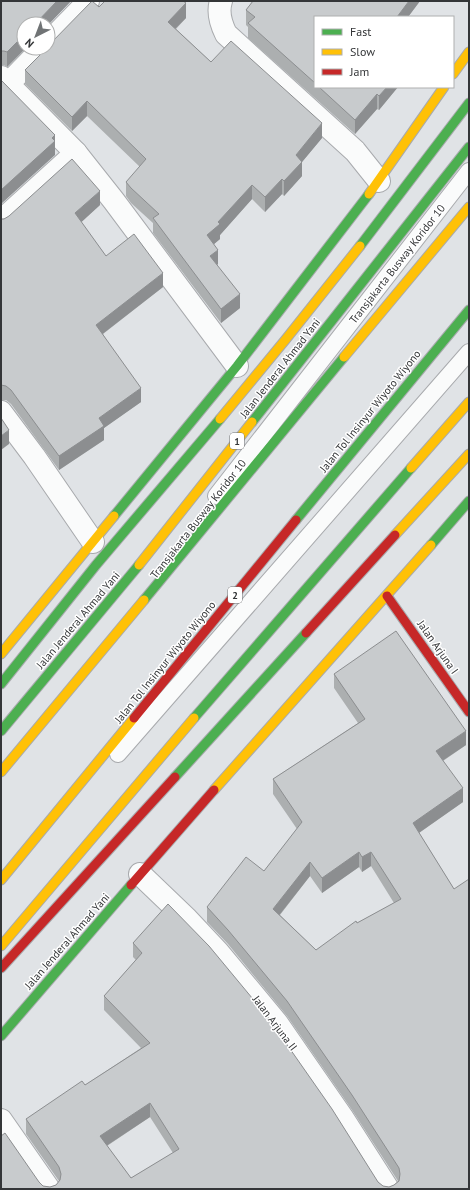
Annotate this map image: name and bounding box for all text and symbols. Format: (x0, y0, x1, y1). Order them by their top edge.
north arrow (16, 16, 56, 56)
legend (314, 16, 454, 88)
text: Fast (350, 24, 371, 39)
text: N (22, 36, 37, 51)
text: Slow (350, 44, 375, 59)
text: Jam (349, 64, 369, 79)
street label: Transjakarta Busway Koridor 10 (346, 202, 448, 326)
street label: Jalan Jenderal Ahmad Yani (236, 315, 323, 421)
street label: Jalan Tol Insinyur Wiyoto Wiyono (316, 347, 424, 476)
road number: 1 (230, 433, 244, 449)
street label: Transjakarta Busway Koridor 10 (147, 457, 249, 581)
street label: Jalan Jenderal Ahmad Yani (33, 568, 123, 672)
road number: 2 (228, 587, 242, 603)
street label: Jalan Tol Insinyur Wiyoto Wiyono (111, 598, 219, 727)
street label: Jalan Arjuna I (414, 617, 462, 677)
street label: Jalan Jenderal Ahmad Yani (21, 890, 113, 993)
street label: Jalan Arjuna II (249, 992, 300, 1053)

